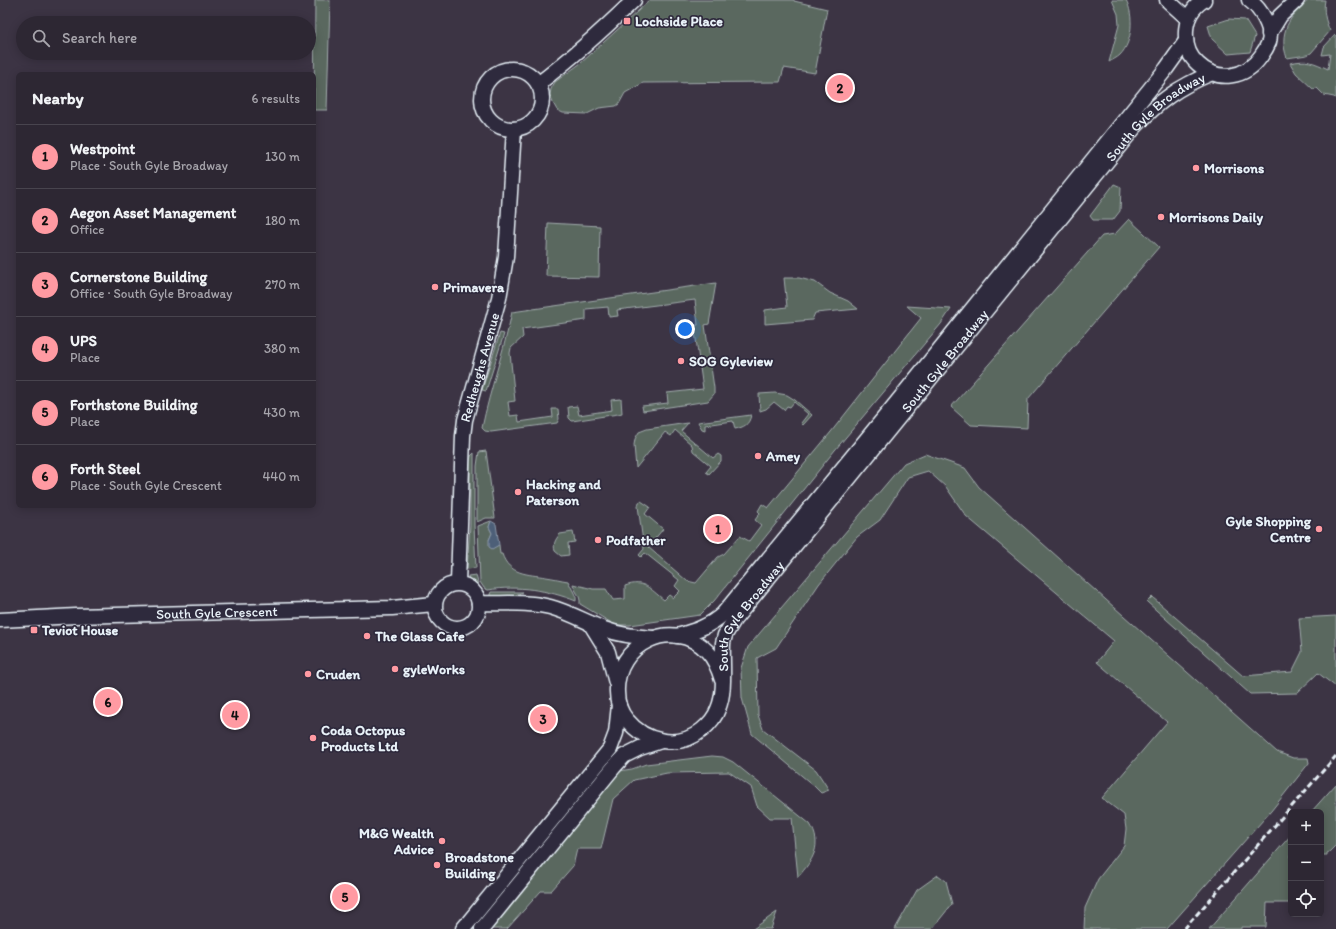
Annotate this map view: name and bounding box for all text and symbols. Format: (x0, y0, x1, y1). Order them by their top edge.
place label: Lochside Place (635, 13, 723, 30)
search box (16, 16, 316, 60)
marker: Lochside Place (622, 16, 632, 26)
icon: search (30, 27, 52, 49)
text: Search here (62, 29, 137, 47)
street label: South Gyle Broadway (1102, 68, 1208, 165)
pin: 2 (827, 73, 853, 103)
text: Nearby (32, 88, 84, 108)
text: 6 results (252, 91, 300, 106)
text: Westpoint (70, 140, 135, 158)
text: 1 (42, 149, 48, 164)
text: 130 m (265, 149, 300, 164)
text: Place · South Gyle Broadway (70, 158, 228, 173)
place label: Morrisons (1204, 160, 1264, 177)
marker: Morrisons (1191, 163, 1201, 173)
text: Aegon Asset Management (70, 204, 236, 222)
place label: Morrisons Daily (1169, 209, 1263, 226)
marker: Morrisons Daily (1156, 212, 1166, 222)
text: 2 (42, 213, 48, 228)
text: 180 m (265, 213, 300, 228)
text: Office (70, 222, 105, 237)
text: Cornerstone Building (70, 268, 207, 286)
text: 3 (41, 277, 49, 292)
text: 270 m (265, 277, 300, 292)
place label: Primavera (443, 279, 505, 296)
marker: Primavera (430, 282, 440, 292)
text: Office · South Gyle Broadway (70, 286, 232, 301)
street label: South Gyle Broadway (898, 306, 992, 416)
street label: Redheughs Avenue (456, 310, 503, 424)
your location (675, 319, 695, 339)
text: UPS (70, 332, 97, 350)
text: 4 (41, 341, 49, 356)
text: 380 m (264, 341, 300, 356)
text: Place (70, 350, 100, 365)
place label: SOG Gyleview (689, 353, 774, 370)
marker: SOG Gyleview (676, 356, 686, 366)
text: Forthstone Building (70, 396, 198, 414)
text: 5 (42, 405, 48, 420)
text: 430 m (263, 405, 300, 420)
text: Place (70, 414, 100, 429)
place label: Amey (765, 448, 800, 465)
marker: Amey (753, 451, 763, 461)
text: Forth Steel (70, 460, 140, 478)
text: 6 (42, 469, 48, 484)
text: 440 m (263, 469, 300, 484)
place label: Hacking and Paterson (526, 476, 601, 509)
text: Place · South Gyle Crescent (70, 478, 222, 493)
marker: Hacking and Paterson (513, 487, 523, 497)
place label: Gyle Shopping Centre (1226, 513, 1312, 546)
pin: 1 (705, 514, 731, 544)
marker: Gyle Shopping Centre (1314, 524, 1324, 534)
place label: Podfather (606, 532, 666, 549)
marker: Podfather (593, 535, 603, 545)
street label: South Gyle Broadway (714, 557, 788, 672)
street label: South Gyle Crescent (156, 602, 278, 622)
place label: Teviot House (41, 622, 119, 639)
marker: Teviot House (29, 625, 39, 635)
place label: The Glass Cafe (374, 628, 465, 645)
marker: The Glass Cafe (362, 631, 372, 641)
place label: gyleWorks (403, 661, 465, 678)
marker: gyleWorks (390, 664, 400, 674)
place label: Cruden (316, 666, 360, 683)
marker: Cruden (303, 669, 313, 679)
pin: 6 (95, 687, 121, 717)
pin: 4 (222, 700, 248, 730)
pin: 3 (530, 704, 556, 734)
place label: Coda Octopus Products Ltd (321, 722, 405, 755)
marker: Coda Octopus Products Ltd (308, 733, 318, 743)
map controls (1288, 809, 1324, 917)
button: + (1288, 809, 1324, 845)
place label: M&G Wealth Advice (359, 825, 435, 858)
marker: M&G Wealth Advice (437, 836, 447, 846)
button: − (1288, 845, 1324, 881)
place label: Broadstone Building (445, 849, 514, 882)
marker: Broadstone Building (432, 860, 442, 870)
button: locate (1288, 881, 1324, 917)
pin: 5 (332, 882, 358, 912)

